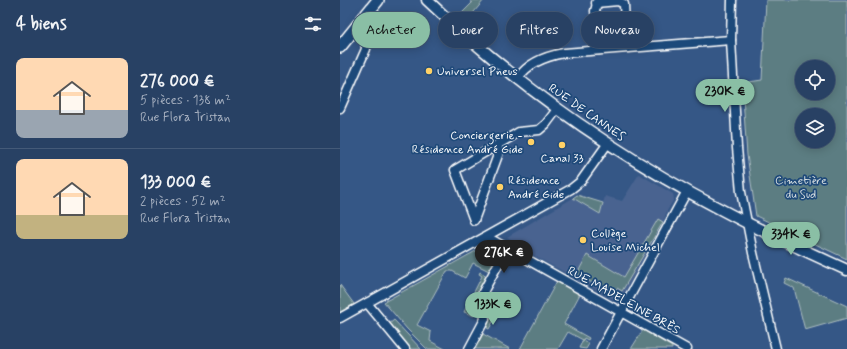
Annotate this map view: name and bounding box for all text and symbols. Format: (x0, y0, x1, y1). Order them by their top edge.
chip: Acheter (352, 12, 430, 48)
chip: Louer (438, 12, 498, 48)
chip: Filtres (506, 12, 573, 48)
chip: Nouveau (581, 12, 654, 48)
text: 4 biens (16, 13, 67, 35)
icon: filters (302, 13, 324, 35)
map controls (795, 60, 835, 148)
button: locate (795, 60, 835, 100)
place label: Universel Pneus (437, 64, 518, 80)
marker: Universel Pneus (424, 66, 434, 76)
text: 276 000 € (140, 70, 215, 92)
icon: home (48, 74, 96, 122)
pin: 230K € (692, 79, 758, 113)
street label: RUE DE CANNES (545, 80, 628, 145)
text: 230K € (705, 83, 745, 100)
text: 5 pièces · 138 m² (140, 92, 231, 109)
button: layers (795, 108, 835, 148)
text: Rue Flora Tristan (140, 109, 230, 126)
place label: Conciergerie - Résidence André Gide (412, 128, 523, 158)
marker: Conciergerie - Résidence André Gide (526, 137, 536, 147)
marker: Canal 33 (557, 140, 567, 150)
place label: Canal 33 (540, 151, 584, 167)
text: 133 000 € (140, 171, 212, 193)
place label: Résidence André Gide (508, 173, 564, 203)
park label: Cimetière du Sud (775, 173, 827, 203)
icon: home (48, 175, 96, 223)
marker: Résidence André Gide (495, 182, 505, 192)
text: 2 pièces · 52 m² (140, 193, 226, 210)
text: Rue Flora Tristan (140, 210, 230, 227)
pin: 334K € (758, 222, 824, 256)
place label: Collège Louise Michel (591, 226, 660, 256)
text: 334K € (771, 226, 811, 243)
marker: Collège Louise Michel (578, 235, 588, 245)
pin: 276K € (471, 240, 537, 274)
text: 276K € (484, 244, 524, 261)
street label: RUE MADELEINE BRÈS (564, 263, 683, 339)
pin: 133K € (460, 292, 526, 326)
text: 133K € (474, 296, 512, 313)

